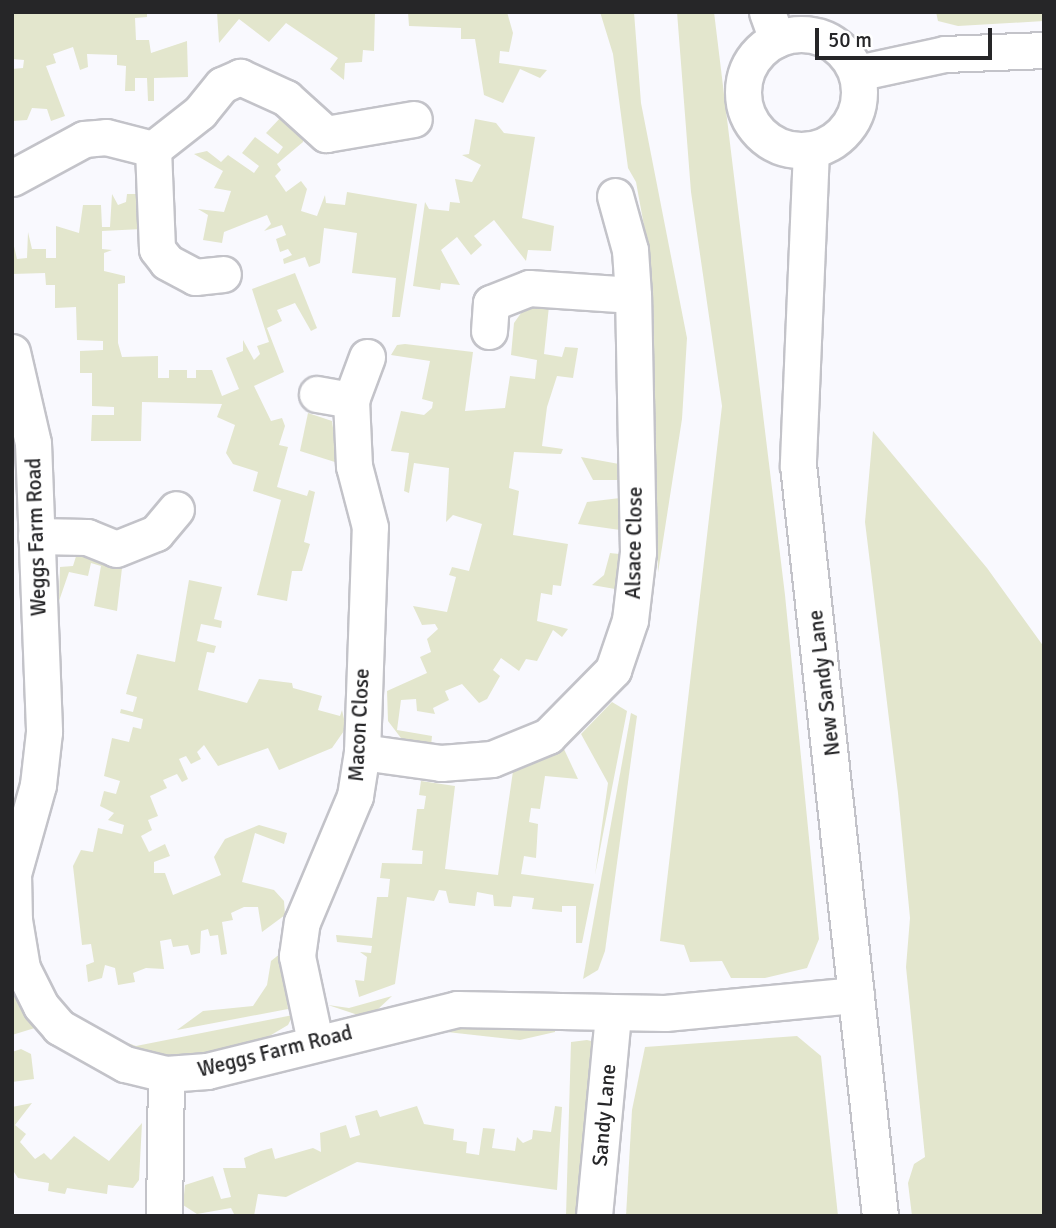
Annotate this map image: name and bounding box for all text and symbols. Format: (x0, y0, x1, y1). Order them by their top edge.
scale bar (818, 14, 995, 58)
text: 50 m (828, 27, 872, 53)
street label: Weggs Farm Road (21, 457, 51, 617)
street label: Alsace Close (620, 486, 648, 600)
street label: New Sandy Lane (803, 609, 845, 757)
street label: Macon Close (343, 668, 375, 782)
street label: Weggs Farm Road (195, 1020, 355, 1082)
street label: Sandy Lane (587, 1063, 621, 1167)

